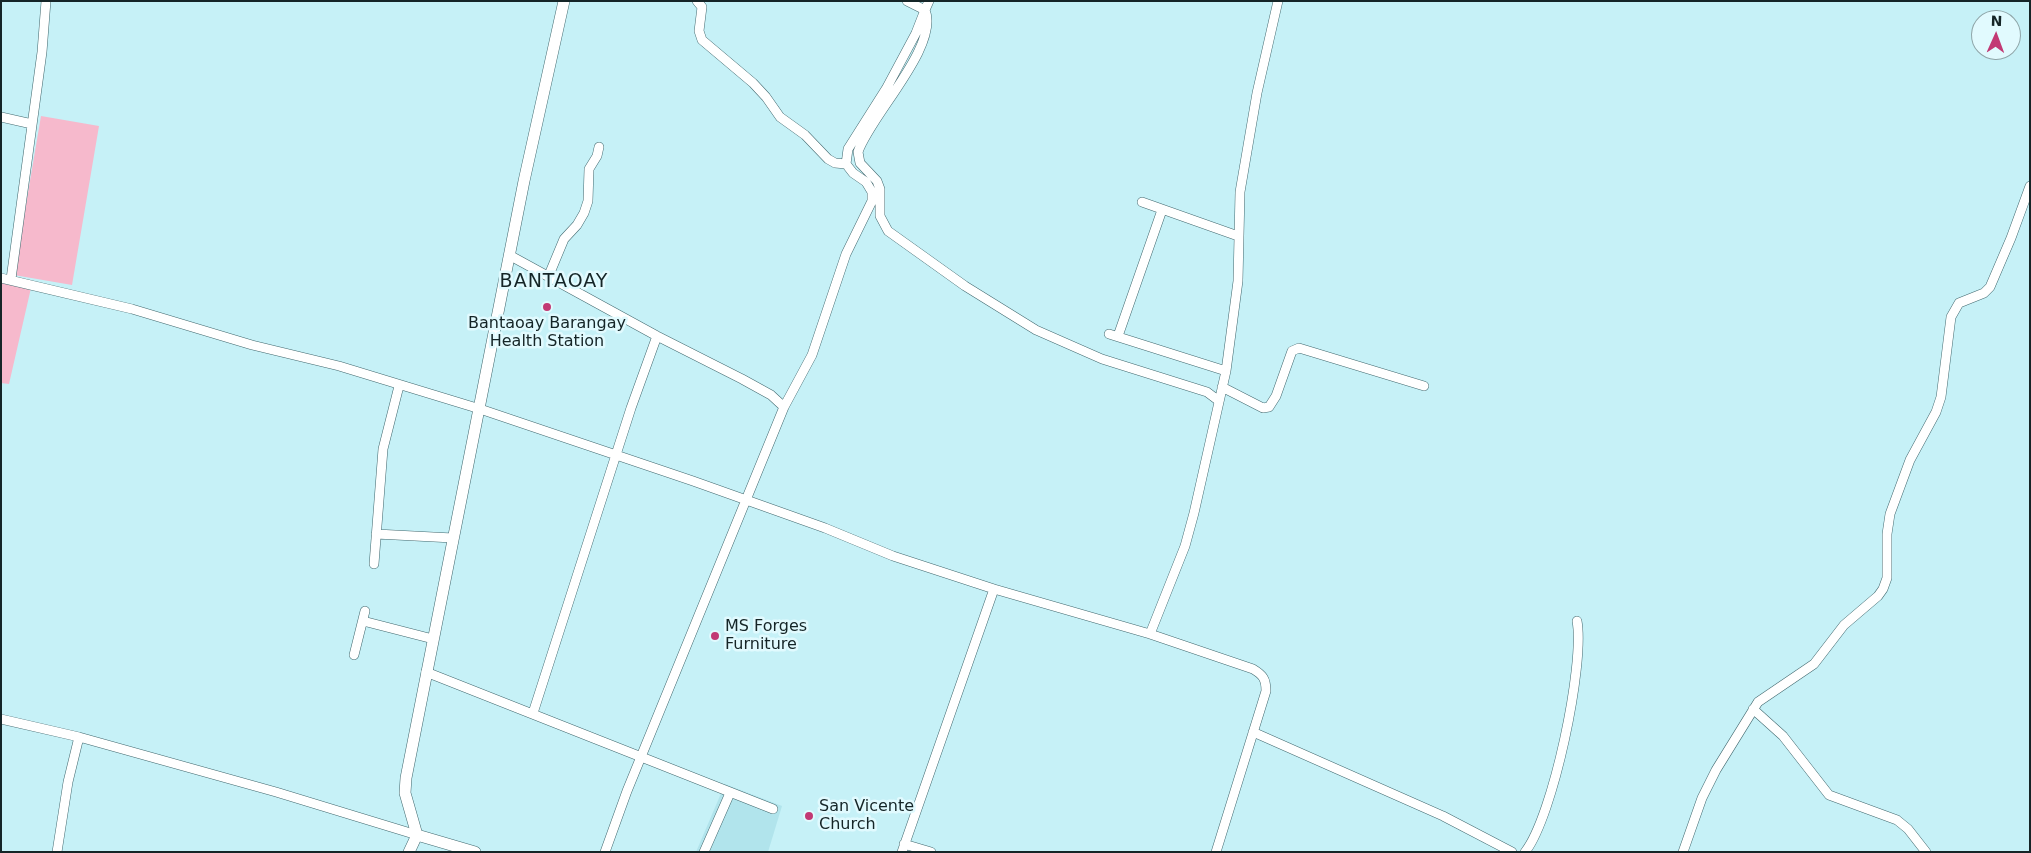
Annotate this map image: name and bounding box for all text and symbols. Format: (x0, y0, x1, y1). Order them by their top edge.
north arrow (1971, 10, 2021, 60)
text: N (1990, 13, 2003, 29)
district label: BANTAOAY (499, 271, 609, 293)
marker: Bantaoay Barangay Health Station (541, 301, 553, 313)
place label: Bantaoay Barangay Health Station (468, 314, 626, 352)
place label: MS Forges Furniture (725, 617, 807, 655)
marker: MS Forges Furniture (709, 630, 721, 642)
place label: San Vicente Church (819, 797, 914, 835)
marker: San Vicente Church (803, 810, 815, 822)

